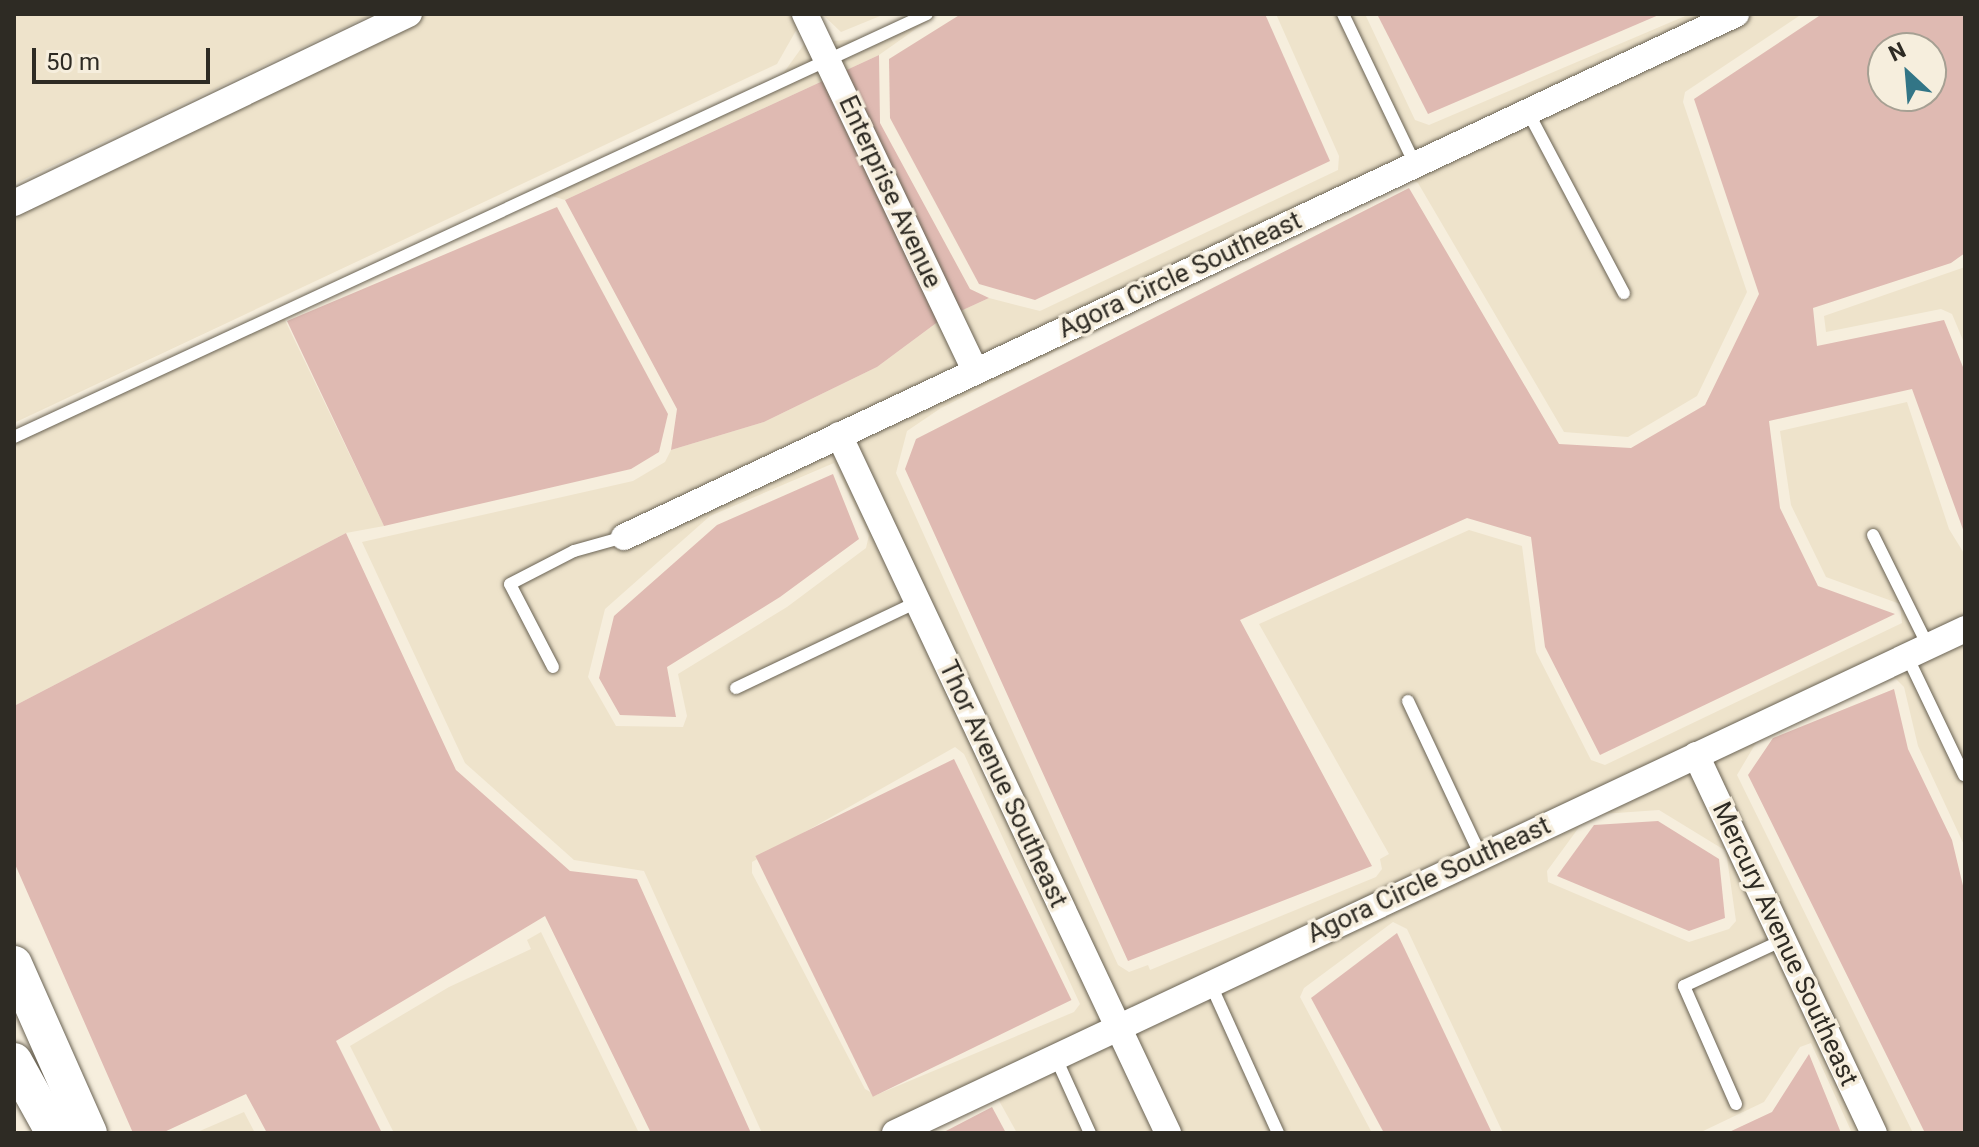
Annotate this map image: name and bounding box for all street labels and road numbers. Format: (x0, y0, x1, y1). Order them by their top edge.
street label: Enterprise Avenue (832, 91, 948, 293)
street label: Agora Circle Southeast (1054, 205, 1306, 345)
street label: Thor Avenue Southeast (932, 656, 1074, 912)
street label: Mercury Avenue Southeast (1705, 797, 1865, 1091)
street label: Agora Circle Southeast (1303, 810, 1555, 950)

